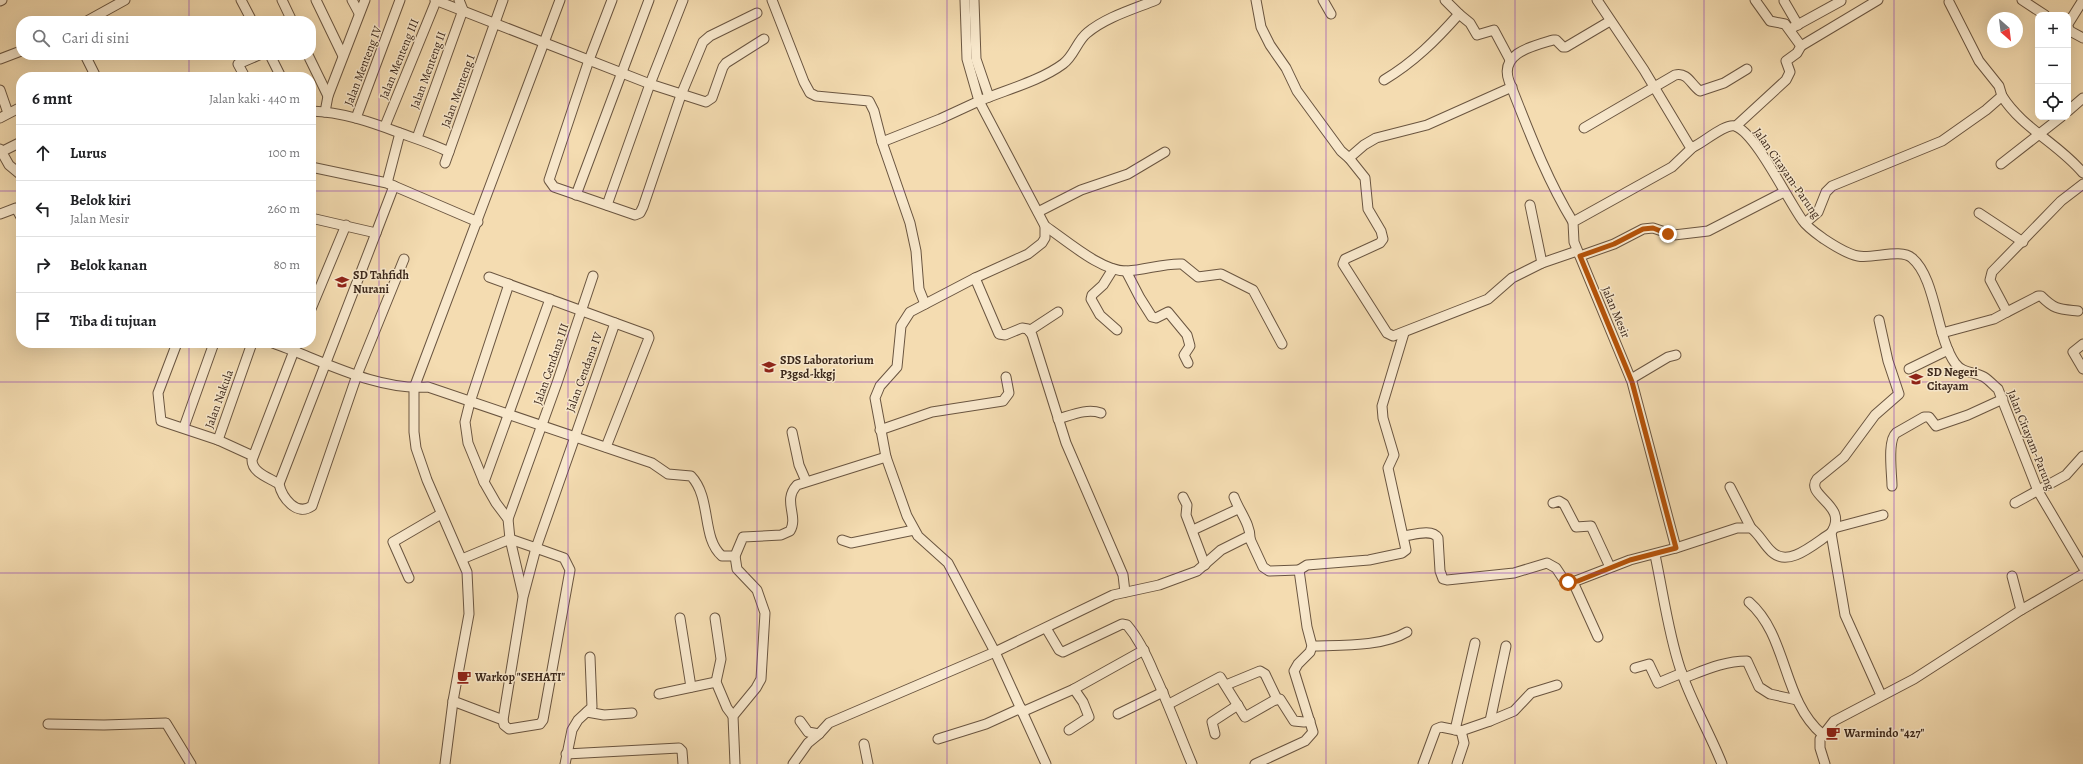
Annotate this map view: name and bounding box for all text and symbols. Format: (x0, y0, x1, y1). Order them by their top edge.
north arrow (1987, 12, 2023, 48)
map controls (2035, 12, 2071, 120)
button: + (2035, 12, 2071, 48)
search box (16, 16, 316, 60)
street label: Jalan Menteng III (376, 16, 422, 102)
street label: Jalan Menteng IV (340, 23, 386, 108)
icon: search (30, 27, 52, 49)
text: Cari di sini (62, 28, 129, 48)
street label: Jalan Menteng II (407, 29, 449, 111)
button: − (2035, 48, 2071, 84)
street label: Jalan Menteng I (437, 52, 479, 130)
button: locate (2035, 84, 2071, 120)
text: 6 mnt (32, 87, 72, 110)
text: Jalan kaki · 440 m (209, 90, 300, 107)
street label: Jalan Citayam-Parung (1750, 125, 1824, 221)
icon: ahead (32, 142, 54, 164)
text: Lurus (70, 143, 107, 163)
text: 100 m (268, 144, 300, 161)
text: Belok kiri (70, 190, 131, 210)
icon: left (32, 198, 54, 220)
text: 260 m (267, 200, 300, 217)
text: Jalan Mesir (70, 210, 129, 227)
route end (1659, 225, 1677, 243)
icon: right (32, 254, 54, 276)
text: Belok kanan (70, 255, 147, 275)
text: 80 m (273, 256, 300, 273)
place label: SD Tahfidh Nurani (353, 267, 409, 297)
school or university icon: SD Tahfidh Nurani (334, 274, 350, 290)
street label: Jalan Mesir (1598, 284, 1634, 341)
icon: arrive (32, 310, 54, 332)
text: Tiba di tujuan (70, 311, 156, 331)
street label: Jalan Cendana III (530, 321, 572, 407)
street label: Jalan Cendana IV (562, 329, 606, 414)
place label: SDS Laboratorium P3gsd-kkgj (780, 352, 874, 382)
school or university icon: SDS Laboratorium P3gsd-kkgj (761, 359, 777, 375)
place label: SD Negeri Citayam (1927, 364, 1978, 394)
street label: Jalan Nakula (201, 367, 237, 431)
school or university icon: SD Negeri Citayam (1908, 371, 1924, 387)
street label: Jalan Citayam-Parung (2004, 387, 2058, 493)
route start (1559, 573, 1577, 591)
cafe icon: Warkop "SEHATI" (456, 669, 472, 685)
place label: Warkop "SEHATI" (474, 669, 565, 685)
cafe icon: Warmindo "427" (1825, 725, 1841, 741)
place label: Warmindo "427" (1843, 725, 1925, 741)

